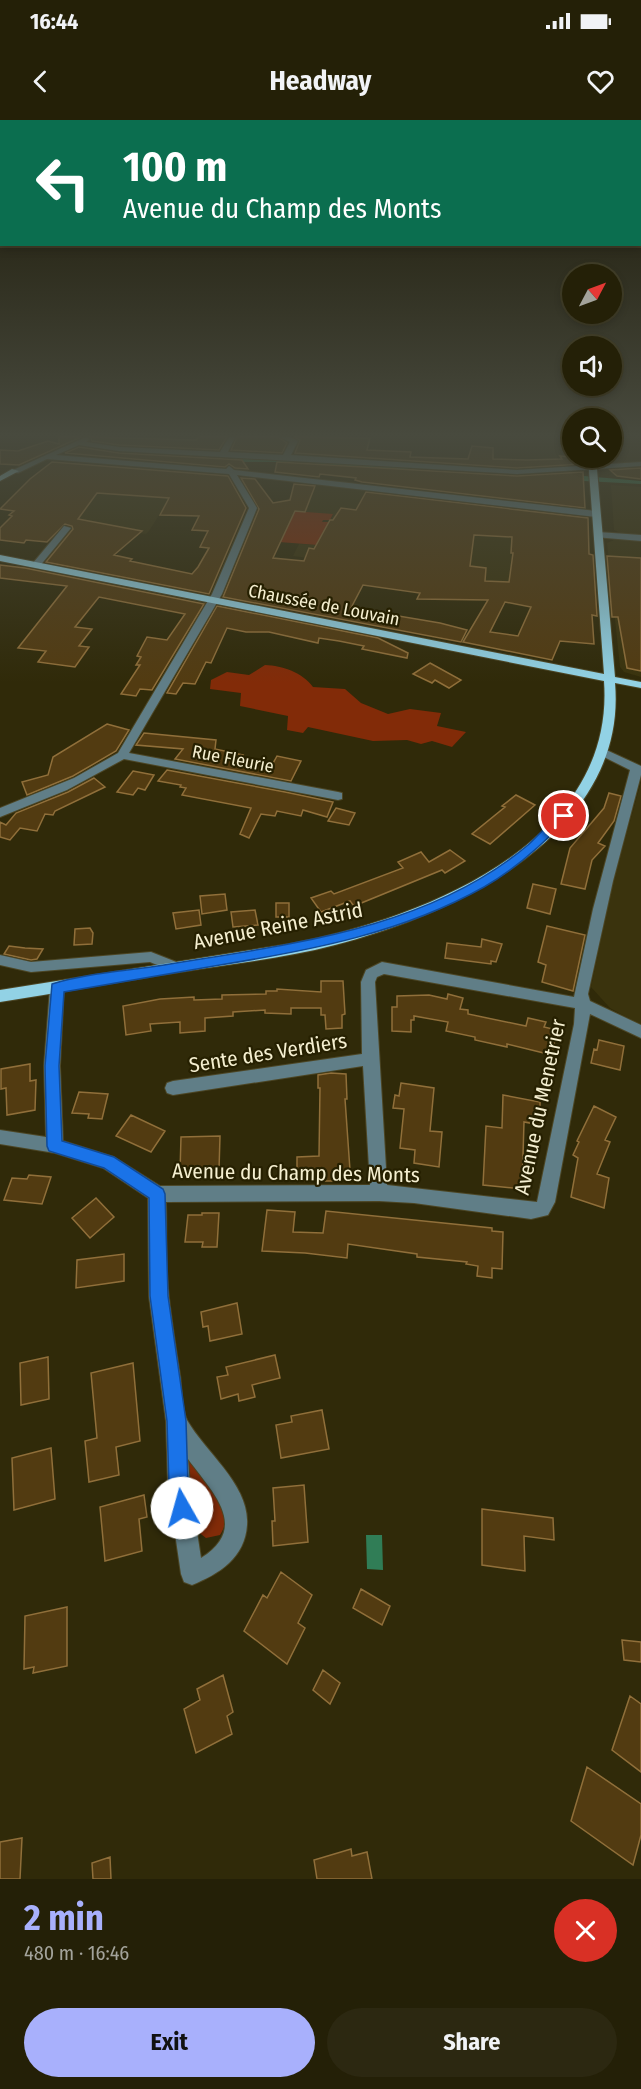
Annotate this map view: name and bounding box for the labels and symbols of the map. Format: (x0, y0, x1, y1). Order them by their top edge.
north arrow (562, 264, 622, 324)
street label: Chaussée de Louvain (246, 580, 402, 630)
street label: Rue Fleurie (190, 740, 276, 778)
pin (538, 790, 589, 841)
street label: Avenue Reine Astrid (191, 897, 365, 955)
street label: Avenue du Menetrier (509, 1016, 571, 1197)
street label: Sente des Verdiers (187, 1028, 349, 1078)
street label: Avenue du Champ des Monts (172, 1158, 420, 1188)
position arrow (150, 1476, 214, 1540)

